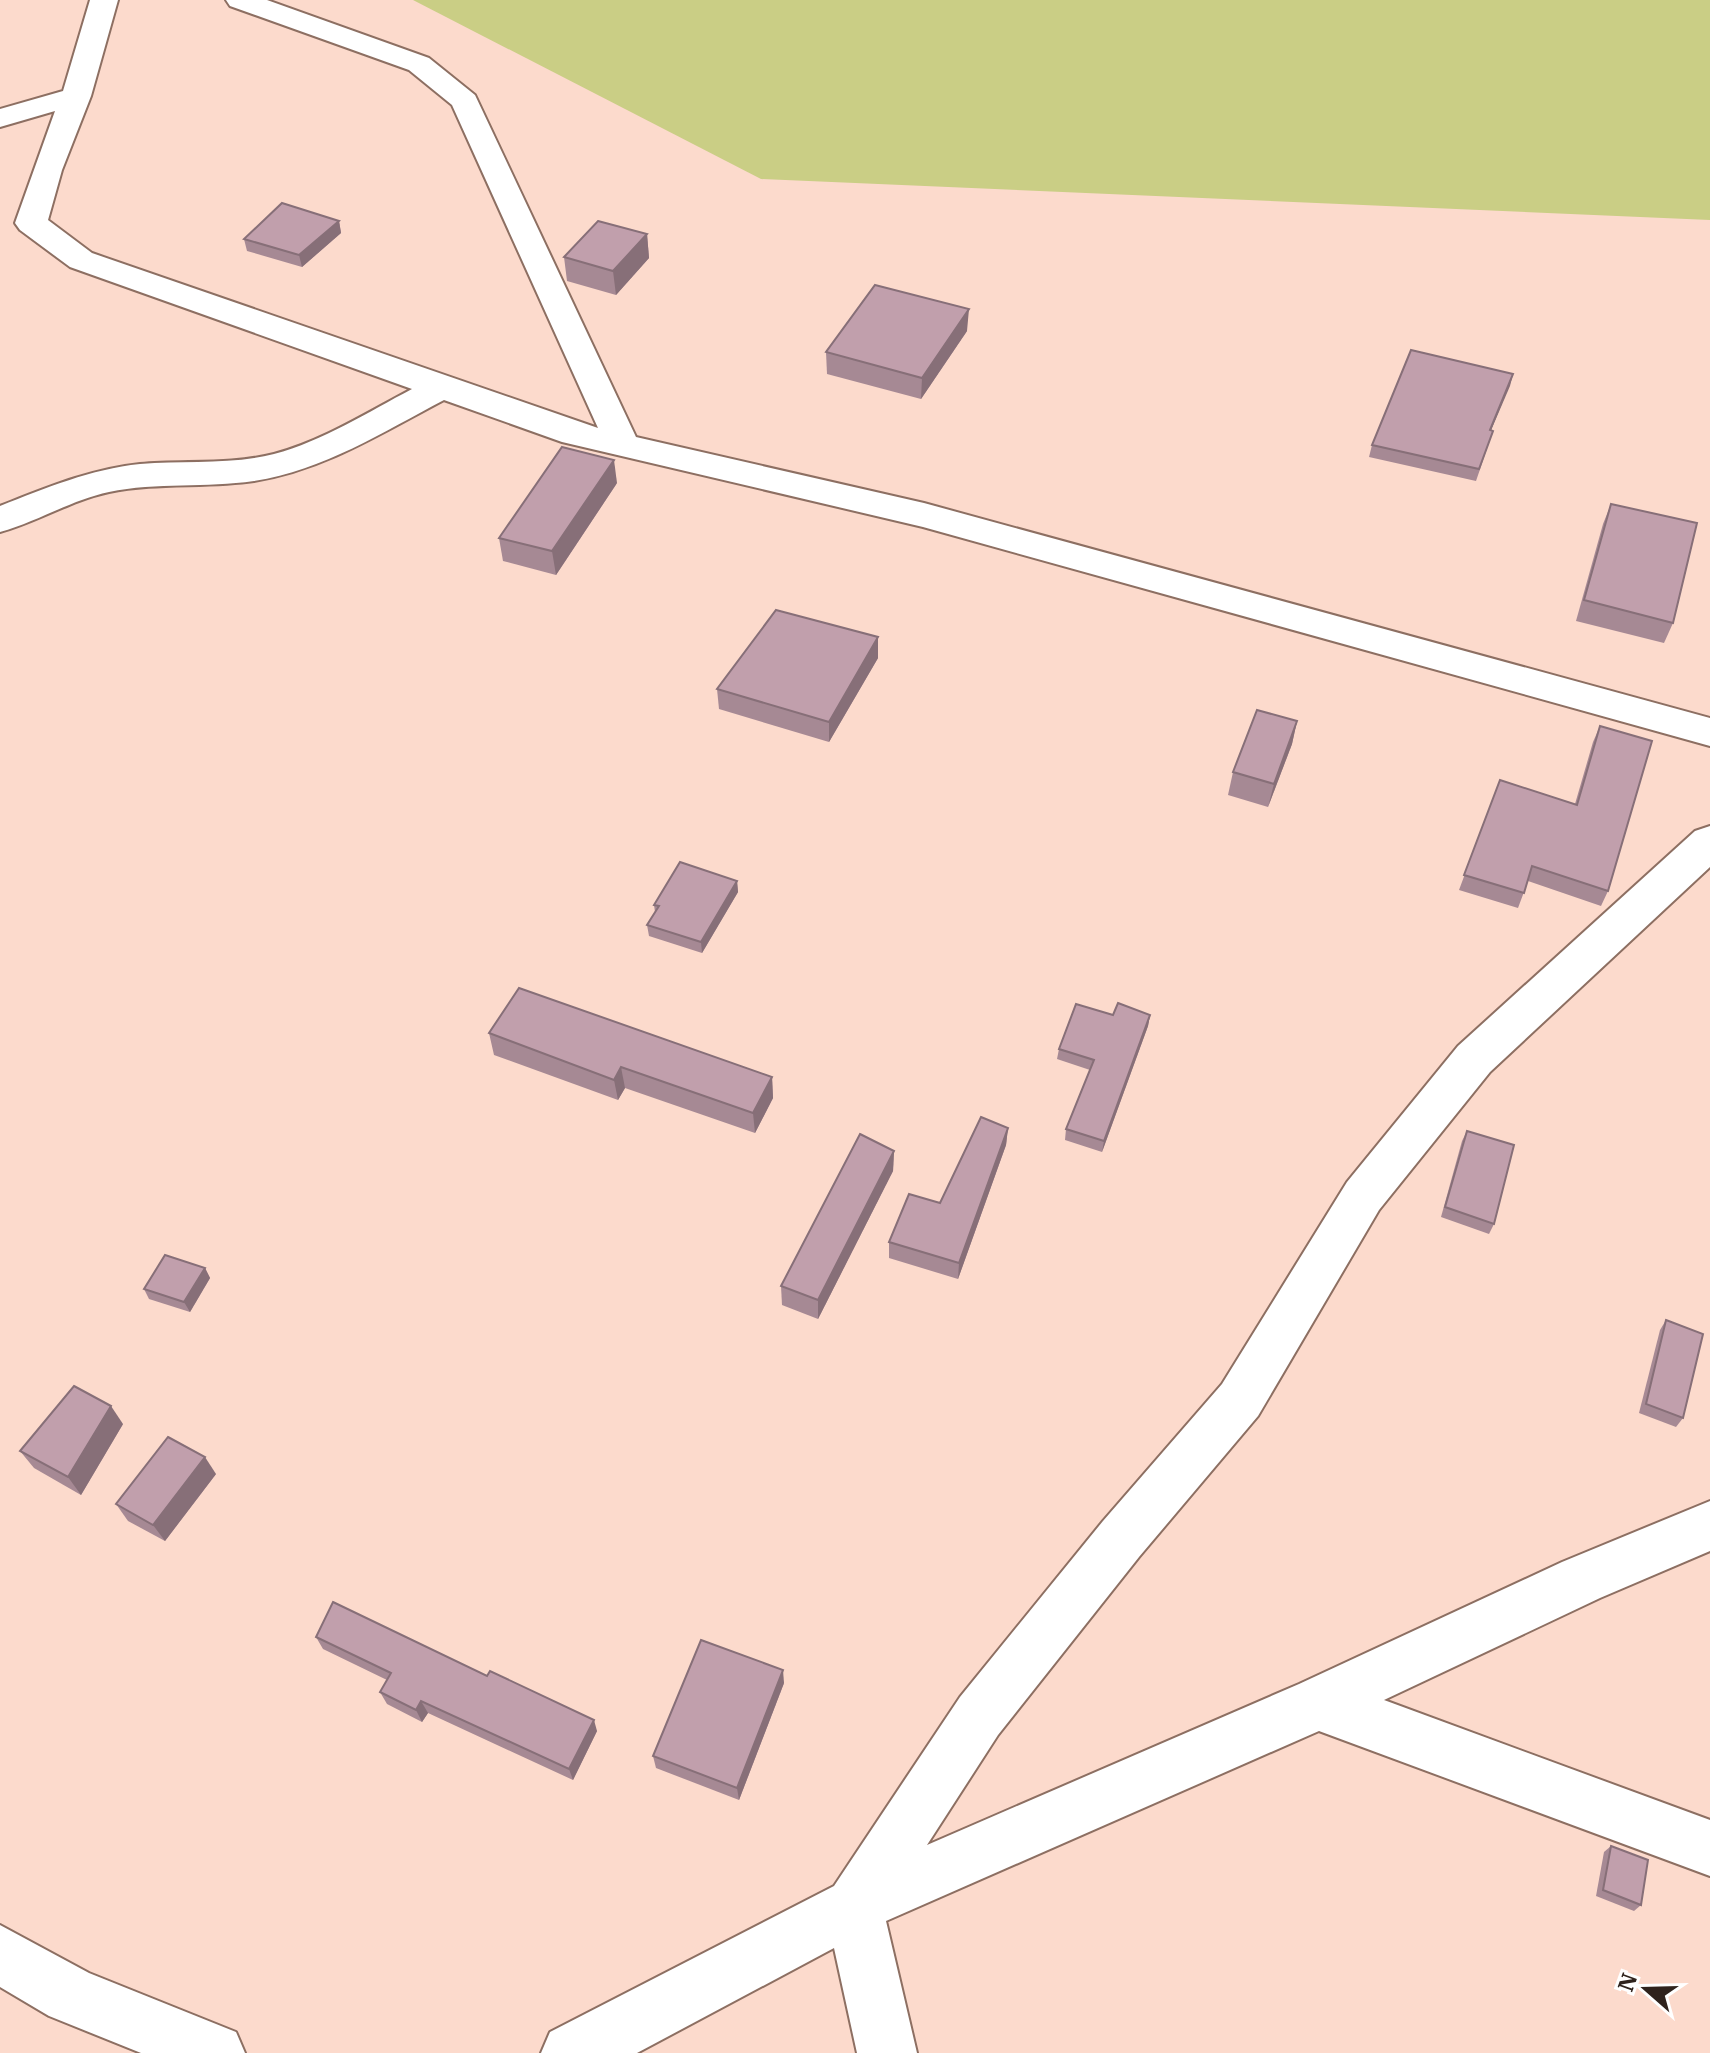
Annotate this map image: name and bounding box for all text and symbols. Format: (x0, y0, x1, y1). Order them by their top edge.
north arrow (1606, 1949, 1686, 2029)
text: N (1610, 1969, 1643, 1995)

